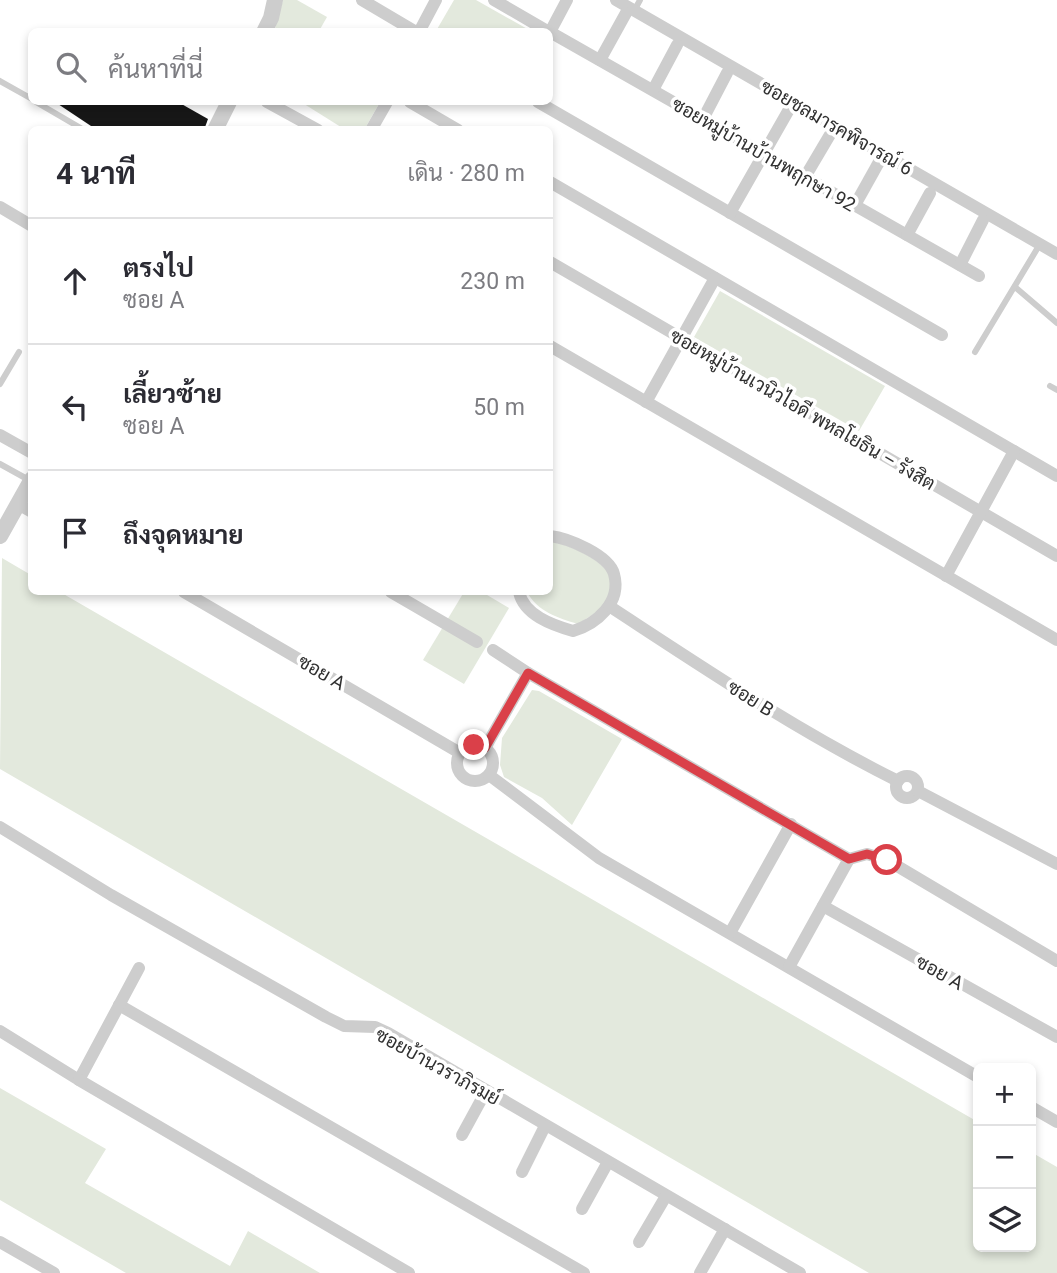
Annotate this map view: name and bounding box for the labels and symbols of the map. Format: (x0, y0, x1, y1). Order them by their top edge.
street label: ซอยชลมารคพิจารณ์ 6 (757, 74, 917, 180)
street label: ซอยหมู่บ้านบ้านพฤกษา 92 (667, 92, 860, 218)
street label: ซอยหมู่บ้านเวนิวไอดี พหลโยธิน – รังสิต (665, 323, 940, 497)
street label: ซอย A (294, 650, 350, 695)
street label: ซอย B (723, 675, 778, 721)
route end (458, 729, 489, 760)
route start (871, 844, 902, 875)
street label: ซอย A (912, 950, 968, 995)
street label: ซอยบ้านวราภิรมย์ (371, 1022, 505, 1110)

